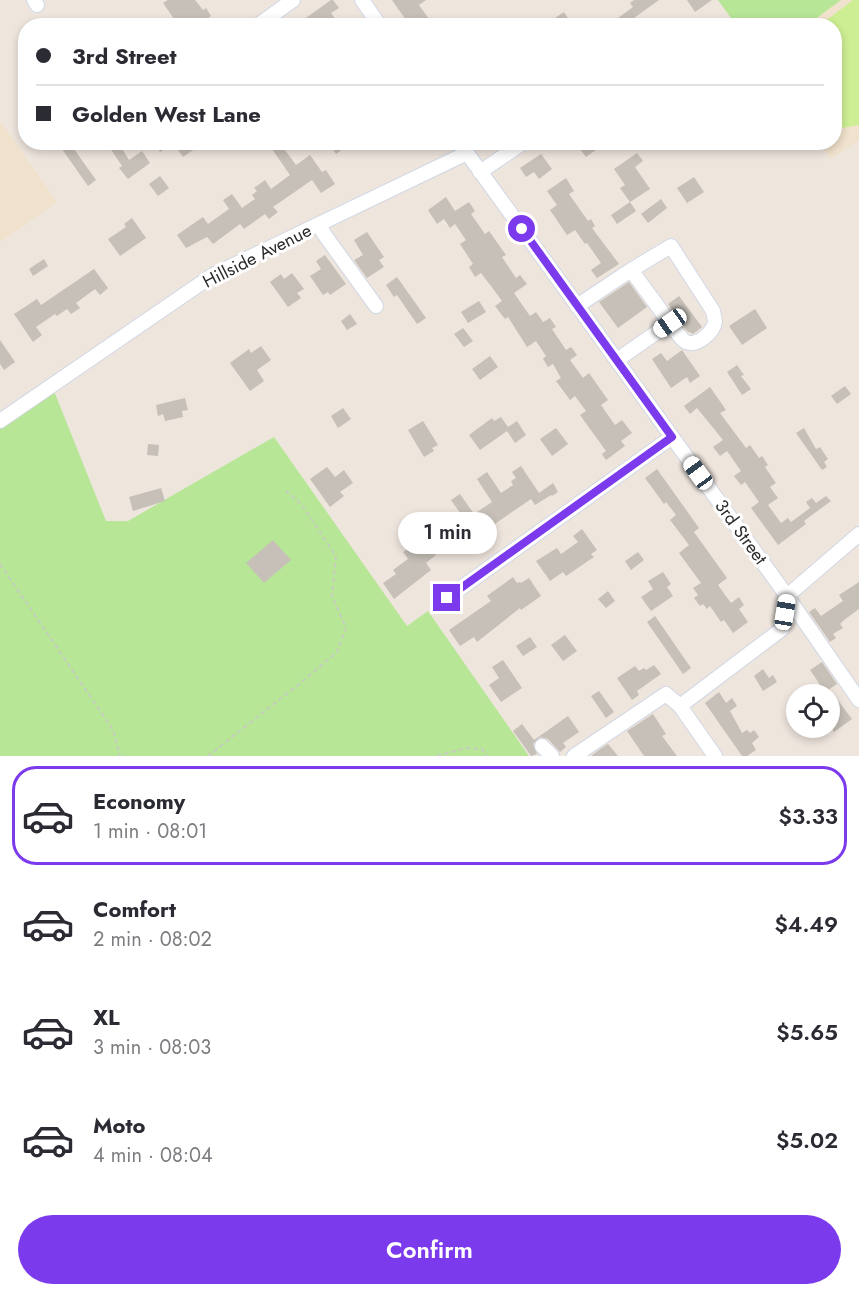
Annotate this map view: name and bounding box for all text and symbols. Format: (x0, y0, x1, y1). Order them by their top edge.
text: 3rd Street (72, 40, 177, 72)
text: Golden West Lane (72, 98, 261, 130)
route start (508, 215, 535, 242)
street label: Hillside Avenue (198, 217, 316, 295)
car (650, 305, 690, 341)
car (680, 453, 716, 493)
street label: 3rd Street (709, 494, 774, 570)
callout: 1 min (398, 511, 496, 553)
text: 1 min (423, 518, 472, 547)
route end (433, 584, 460, 611)
car (773, 593, 797, 631)
map controls (786, 684, 840, 738)
button: locate (786, 684, 840, 738)
text: Economy (93, 785, 185, 817)
icon: car (21, 789, 75, 843)
text: $3.33 (779, 800, 838, 832)
text: 1 min · 08:01 (93, 817, 207, 846)
text: Comfort (93, 893, 176, 925)
icon: car (21, 897, 75, 951)
text: $4.49 (774, 908, 838, 940)
text: 2 min · 08:02 (93, 925, 212, 954)
text: XL (93, 1001, 120, 1033)
icon: car (21, 1005, 75, 1059)
text: $5.65 (776, 1016, 838, 1048)
text: 3 min · 08:03 (93, 1033, 211, 1062)
text: Moto (93, 1109, 146, 1141)
icon: car (21, 1113, 75, 1167)
text: $5.02 (776, 1124, 838, 1156)
text: 4 min · 08:04 (93, 1141, 213, 1170)
button: Confirm (18, 1215, 841, 1284)

